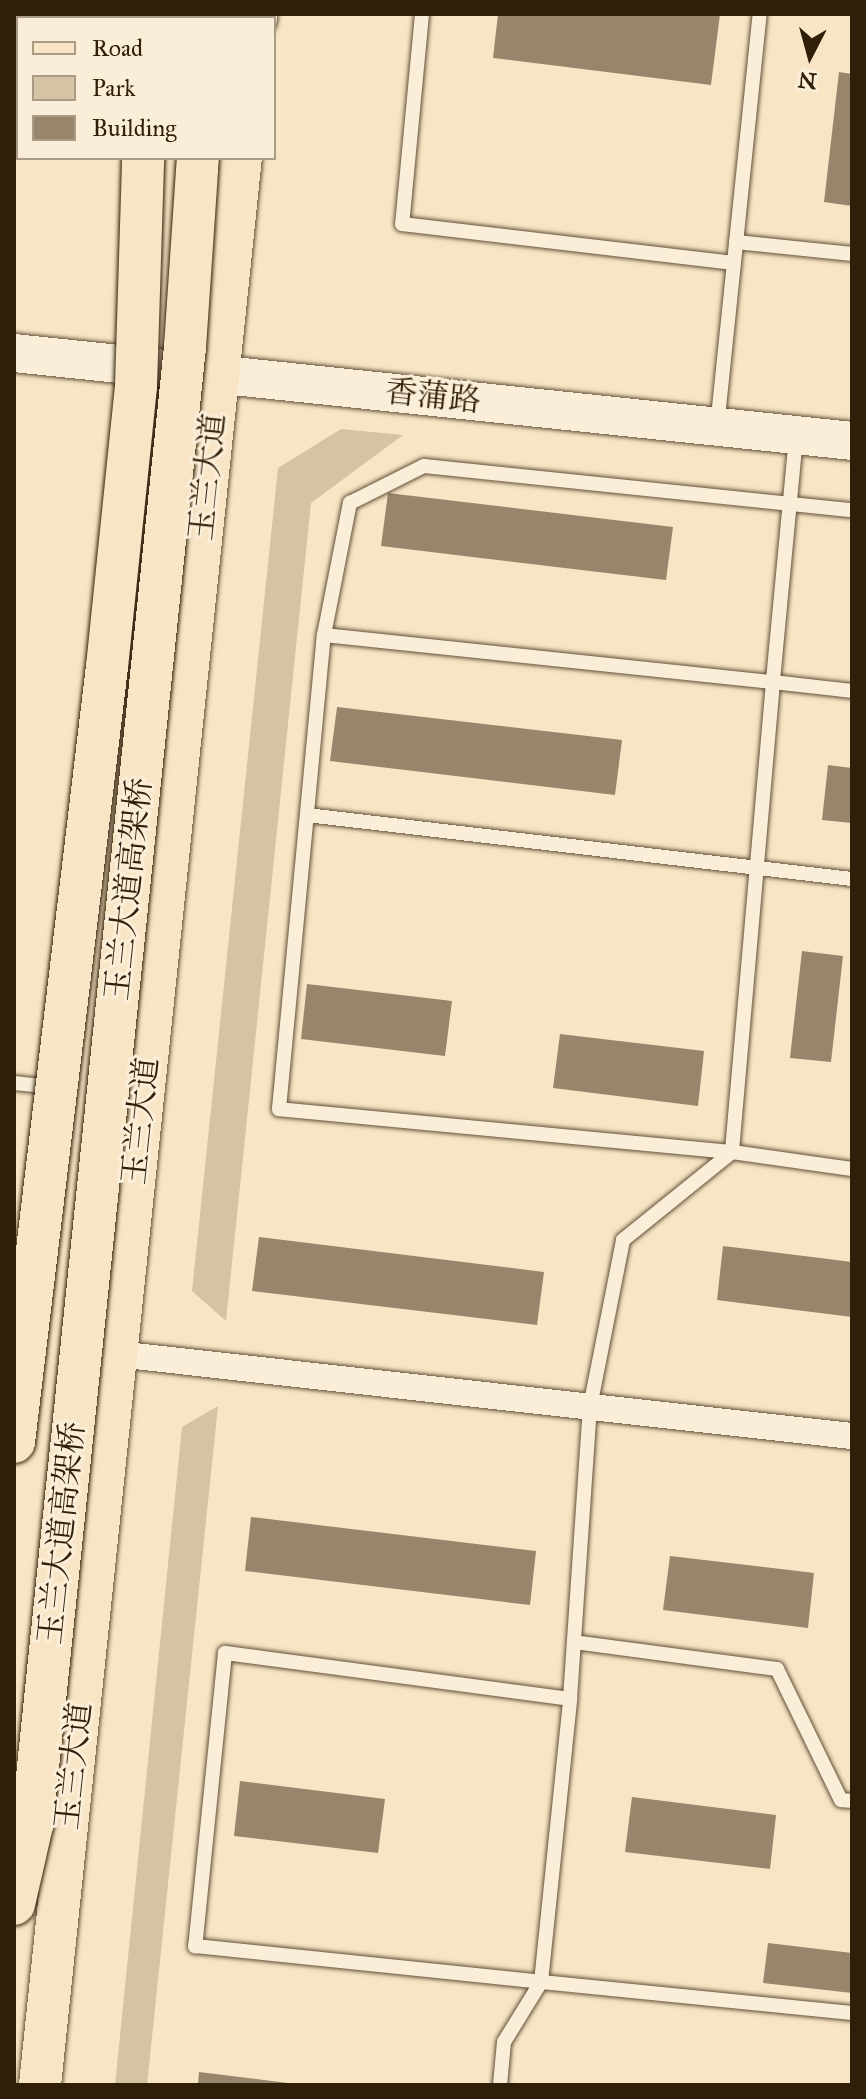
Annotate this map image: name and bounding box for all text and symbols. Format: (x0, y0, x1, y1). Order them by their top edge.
legend (16, 16, 276, 160)
north arrow (770, 16, 850, 96)
text: Road (92, 33, 143, 63)
text: N (797, 66, 818, 95)
text: Park (92, 73, 135, 103)
text: Building (92, 113, 177, 143)
street label: 香蒲路 (383, 373, 483, 421)
street label: 玉兰大道 (182, 411, 234, 543)
street label: 玉兰大道高架桥 (98, 776, 160, 1002)
street label: 玉兰大道 (115, 1055, 167, 1187)
street label: 玉兰大道高架桥 (31, 1420, 93, 1646)
street label: 玉兰大道 (48, 1700, 100, 1832)

